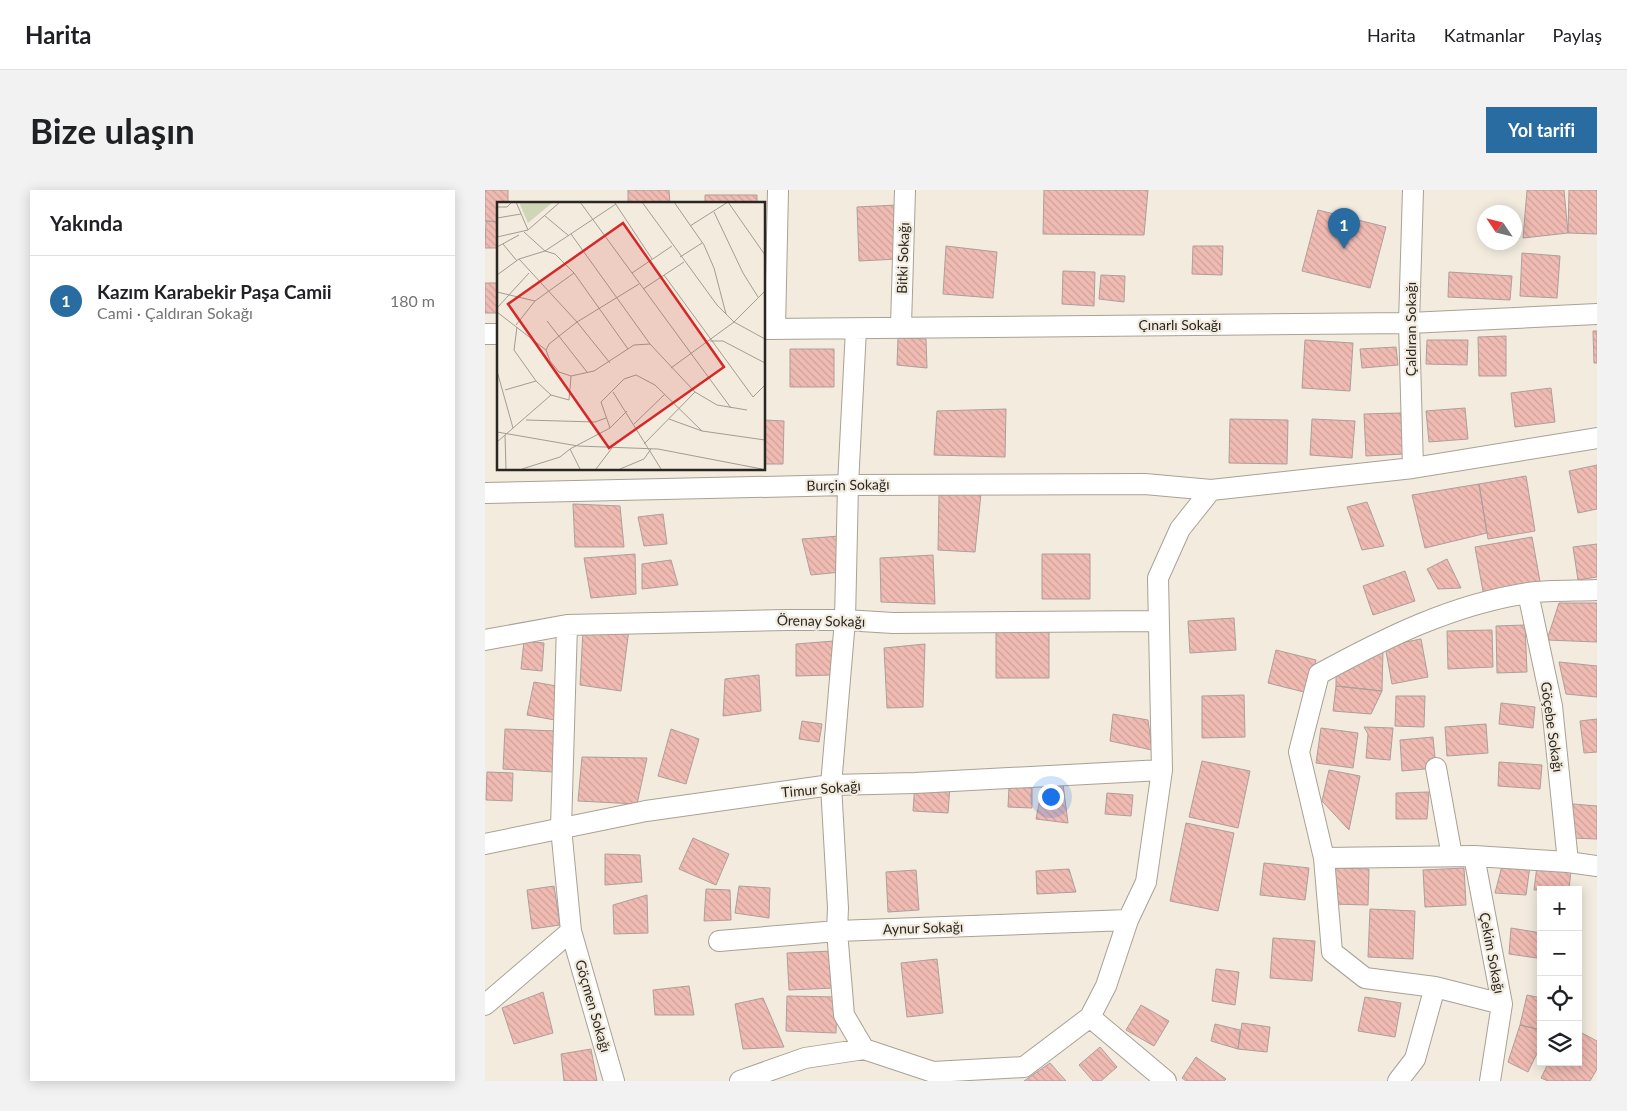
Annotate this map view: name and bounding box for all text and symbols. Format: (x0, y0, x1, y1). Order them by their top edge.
text: Harita (25, 20, 92, 49)
text: Harita (1367, 24, 1416, 46)
text: Katmanlar (1444, 24, 1524, 46)
text: Paylaş (1552, 24, 1602, 46)
button: Yol tarifi (1486, 107, 1597, 153)
text: Bize ulaşın (30, 109, 195, 151)
inset map (497, 202, 765, 470)
north arrow (1477, 205, 1522, 250)
pin: 1 (1328, 208, 1360, 249)
text: Yakında (50, 210, 123, 235)
street label: Bitki Sokağı (893, 222, 912, 294)
text: Kazım Karabekir Paşa Camii (97, 280, 332, 303)
street label: Çaldıran Sokağı (1402, 282, 1419, 376)
text: 1 (61, 291, 71, 310)
text: 180 m (390, 291, 435, 310)
text: Cami · Çaldıran Sokağı (97, 303, 253, 322)
street label: Çınarlı Sokağı (1138, 316, 1222, 333)
street label: Burçin Sokağı (806, 475, 890, 494)
street label: Örenay Sokağı (777, 611, 865, 630)
street label: Göçebe Sokağı (1538, 681, 1567, 773)
street label: Timur Sokağı (781, 777, 861, 800)
your location (1038, 784, 1064, 810)
map controls (1537, 886, 1582, 1066)
button: + (1537, 886, 1582, 931)
street label: Çekim Sokağı (1476, 911, 1509, 995)
street label: Aynur Sokağı (883, 918, 963, 937)
button: − (1537, 931, 1582, 976)
street label: Göçmen Sokağı (572, 958, 615, 1054)
button: locate (1537, 976, 1582, 1021)
button: layers (1537, 1021, 1582, 1066)

